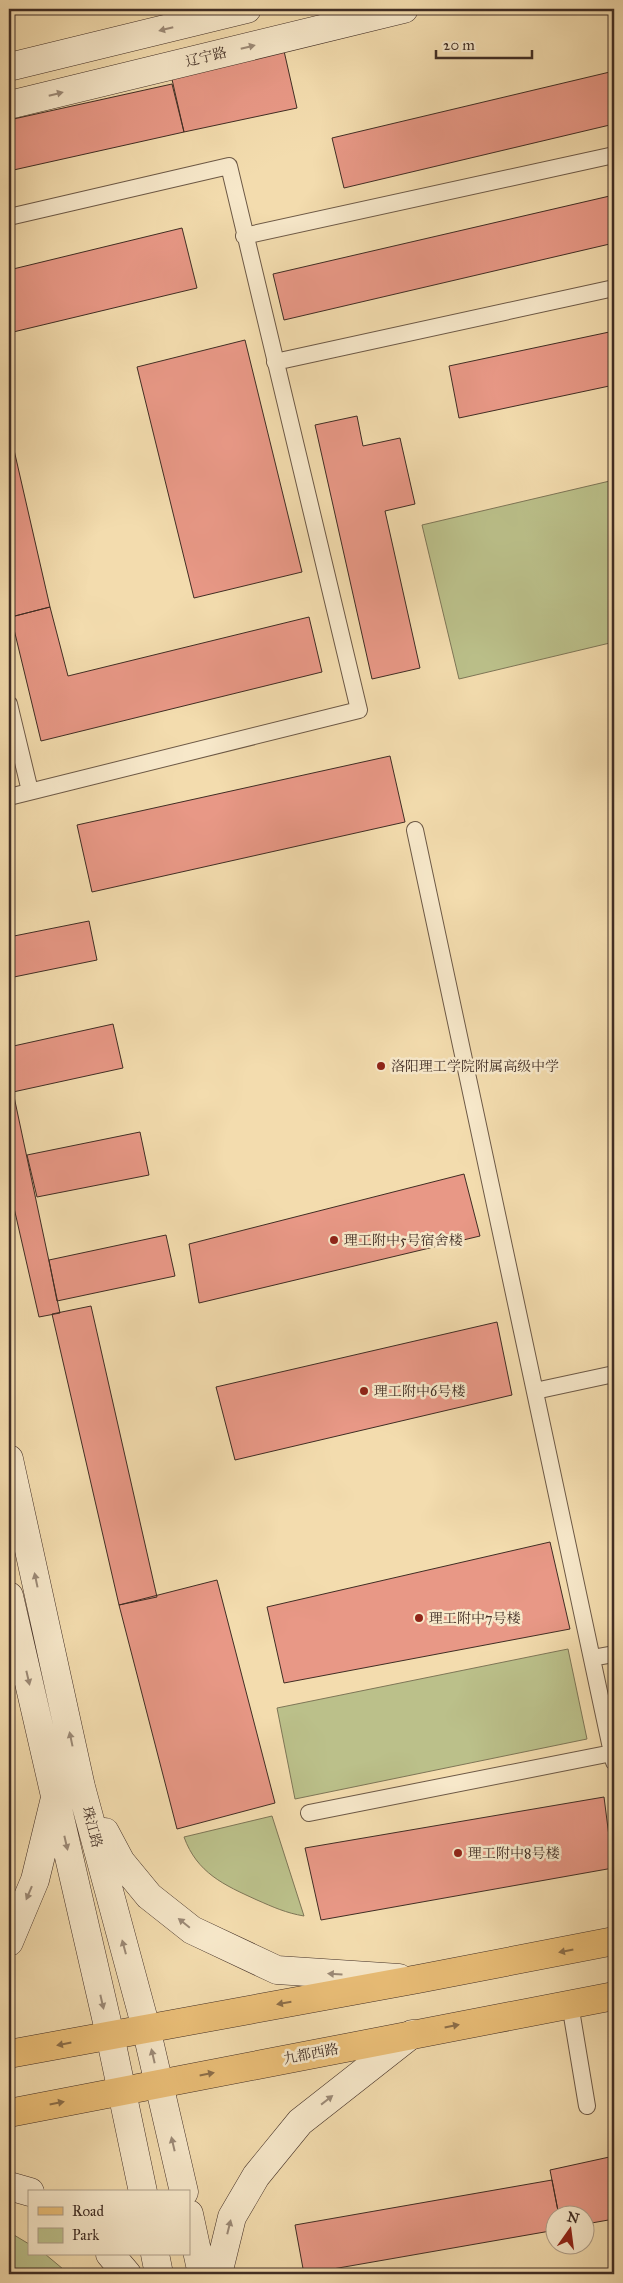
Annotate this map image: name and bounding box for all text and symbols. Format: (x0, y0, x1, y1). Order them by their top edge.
one-way arrow (159, 25, 174, 33)
scale bar (436, 28, 532, 60)
text: 20 m (443, 36, 475, 54)
one-way arrow (240, 43, 255, 51)
street label: 辽宁路 (184, 44, 228, 70)
one-way arrow (49, 90, 64, 98)
place label: 洛阳理工学院附属高级中学 (391, 1058, 559, 1075)
marker: 洛阳理工学院附属高级中学 (375, 1060, 387, 1072)
place label: 理工附中5号宿舍楼 (344, 1232, 463, 1249)
marker: 理工附中5号宿舍楼 (328, 1234, 340, 1246)
place label: 理工附中6号楼 (374, 1383, 465, 1400)
marker: 理工附中6号楼 (358, 1385, 370, 1397)
one-way arrow (31, 1572, 39, 1588)
place label: 理工附中7号楼 (429, 1610, 520, 1627)
marker: 理工附中7号楼 (413, 1612, 425, 1624)
one-way arrow (24, 1670, 32, 1685)
one-way arrow (67, 1731, 75, 1747)
street label: 珠江路 (78, 1805, 106, 1849)
one-way arrow (62, 1836, 70, 1851)
place label: 理工附中8号楼 (468, 1845, 559, 1862)
marker: 理工附中8号楼 (452, 1847, 464, 1859)
one-way arrow (25, 1886, 33, 1900)
one-way arrow (177, 1918, 190, 1929)
one-way arrow (120, 1939, 128, 1954)
one-way arrow (558, 1947, 574, 1955)
one-way arrow (326, 1969, 342, 1977)
one-way arrow (98, 1994, 106, 2009)
one-way arrow (276, 2000, 292, 2008)
one-way arrow (445, 2022, 461, 2030)
one-way arrow (56, 2040, 72, 2048)
street label: 九都西路 (282, 2040, 340, 2068)
one-way arrow (149, 2048, 157, 2063)
one-way arrow (199, 2070, 215, 2078)
one-way arrow (321, 2095, 334, 2106)
one-way arrow (49, 2099, 64, 2107)
one-way arrow (169, 2137, 177, 2152)
legend (28, 2190, 190, 2256)
text: Road (72, 2202, 104, 2220)
north arrow (546, 2206, 596, 2256)
text: N (565, 2208, 581, 2228)
one-way arrow (225, 2219, 233, 2234)
text: Park (72, 2226, 99, 2244)

